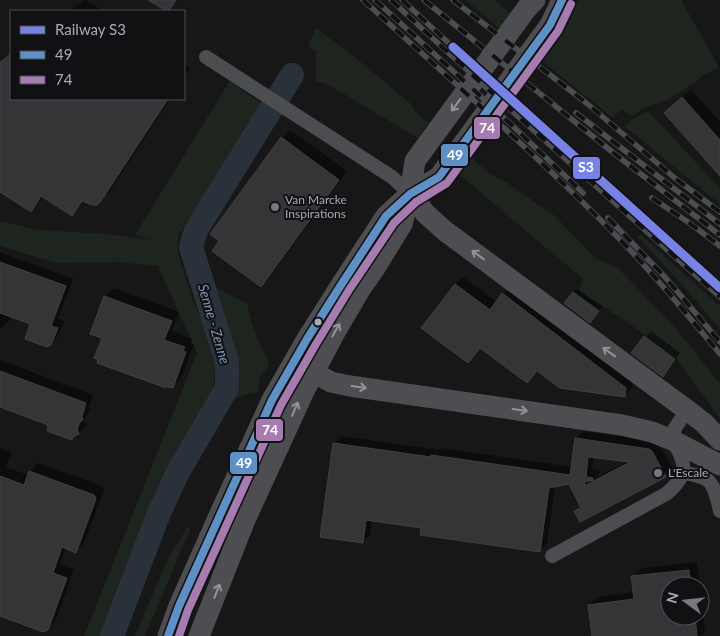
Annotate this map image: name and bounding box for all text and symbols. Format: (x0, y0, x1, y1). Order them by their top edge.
legend (10, 10, 185, 100)
text: Railway S3 (55, 20, 126, 38)
text: 49 (55, 45, 72, 63)
text: 74 (55, 70, 73, 88)
one-way arrow (451, 98, 461, 112)
line badge: 74 (473, 116, 501, 140)
text: 74 (479, 119, 495, 136)
line badge: 49 (440, 143, 469, 167)
text: 49 (447, 146, 463, 163)
line badge: S3 (572, 156, 601, 180)
text: S3 (578, 158, 594, 175)
place label: Van Marcke Inspirations (285, 192, 347, 221)
marker: Van Marcke Inspirations (269, 201, 281, 213)
one-way arrow (471, 250, 485, 260)
water label: Senne - Zenne (195, 282, 234, 366)
unlabelled marker (313, 317, 323, 327)
one-way arrow (332, 323, 342, 337)
one-way arrow (602, 347, 616, 357)
one-way arrow (351, 383, 367, 393)
one-way arrow (291, 402, 301, 417)
one-way arrow (512, 405, 528, 415)
line badge: 74 (255, 418, 284, 442)
text: 74 (262, 421, 278, 438)
line badge: 49 (229, 451, 258, 475)
text: 49 (236, 454, 252, 471)
place label: L'Escale (668, 465, 708, 480)
marker: L'Escale (652, 467, 664, 479)
north arrow (660, 576, 710, 626)
one-way arrow (213, 583, 222, 599)
text: N (662, 590, 682, 605)

